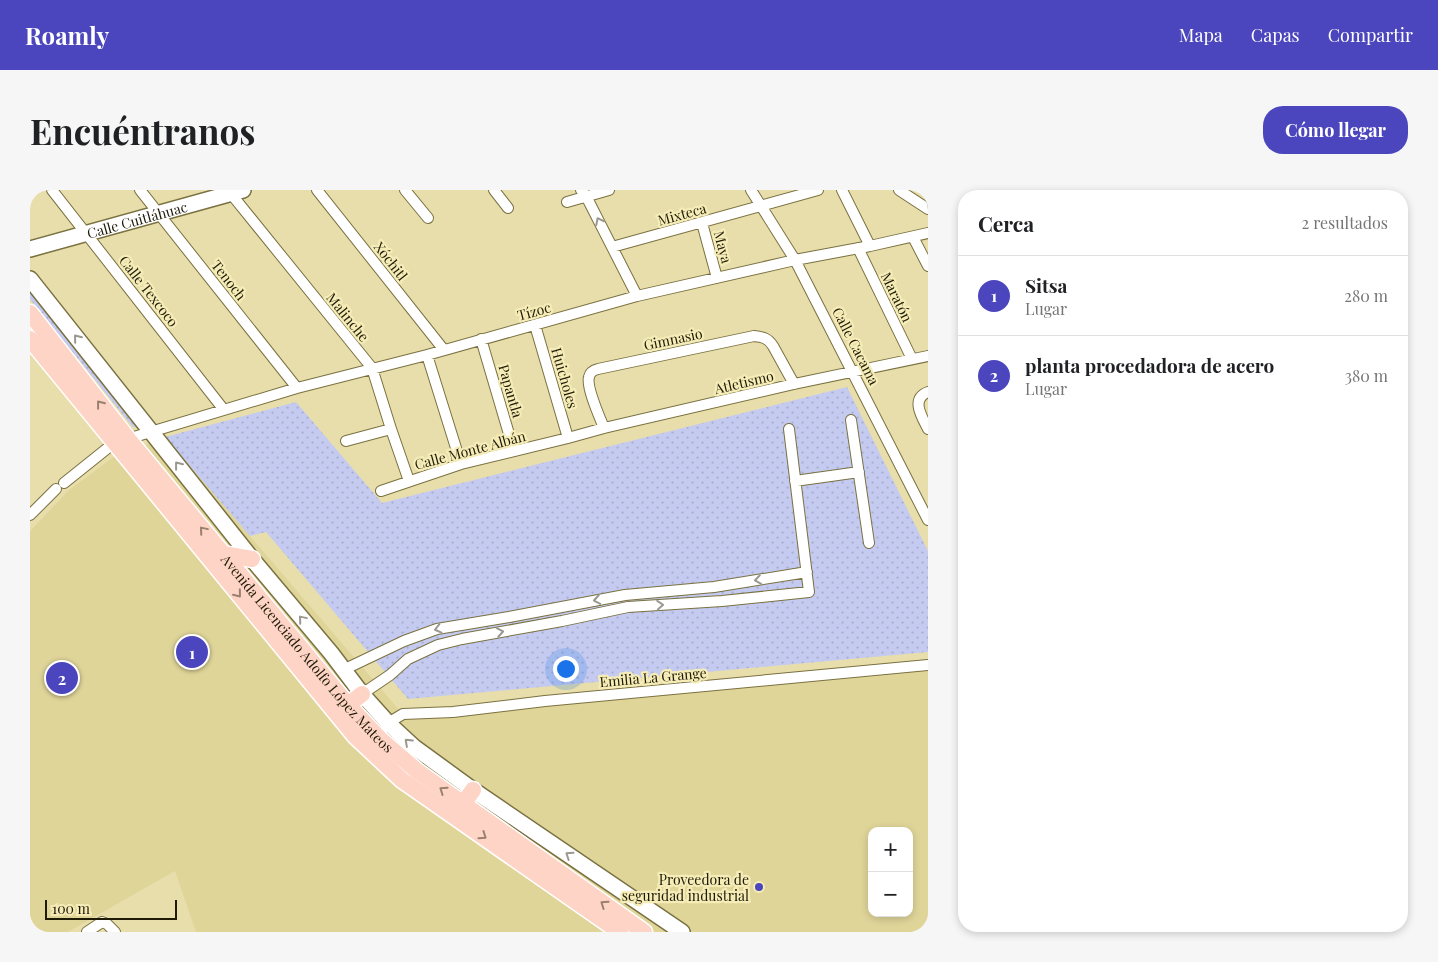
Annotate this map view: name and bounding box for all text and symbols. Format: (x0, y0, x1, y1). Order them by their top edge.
text: Roamly (25, 19, 109, 51)
text: Mapa (1179, 23, 1223, 47)
text: Capas (1251, 23, 1300, 47)
text: Compartir (1328, 23, 1413, 47)
button: Cómo llegar (1263, 106, 1408, 154)
text: Encuéntranos (30, 107, 255, 154)
street label: Calle Cuitláhuac (85, 196, 189, 242)
street label: Mixteca (656, 198, 708, 230)
text: Cerca (978, 209, 1034, 237)
text: 2 resultados (1302, 212, 1388, 233)
one-way arrow (595, 218, 605, 227)
street label: Maya (710, 229, 736, 265)
street label: Xóchitl (370, 238, 412, 284)
street label: Calle Texcoco (115, 251, 183, 331)
street label: Tenoch (207, 256, 251, 305)
street label: Maratón (877, 269, 917, 326)
text: Sitsa (1025, 272, 1067, 298)
text: 1 (991, 285, 997, 306)
text: 280 m (1344, 285, 1388, 306)
street label: Malinche (322, 289, 374, 345)
street label: Tízoc (515, 297, 553, 325)
text: Lugar (1025, 298, 1067, 319)
street label: Calle Cacama (828, 304, 884, 388)
street label: Gimnasio (642, 323, 705, 355)
one-way arrow (75, 335, 83, 344)
street label: Huicholes (547, 345, 583, 411)
text: planta procedadora de acero (1025, 352, 1274, 378)
street label: Papantla (494, 362, 528, 420)
text: 2 (990, 365, 998, 386)
text: 380 m (1345, 365, 1388, 386)
street label: Atletismo (712, 366, 776, 398)
text: Lugar (1025, 378, 1067, 399)
one-way arrow (97, 400, 106, 409)
street label: Calle Monte Albán (412, 426, 528, 474)
one-way arrow (175, 462, 183, 471)
one-way arrow (200, 526, 209, 535)
street label: Avenida Licenciado Adolfo López Mateos (217, 549, 398, 756)
one-way arrow (754, 574, 763, 584)
one-way arrow (233, 588, 242, 597)
one-way arrow (593, 595, 602, 605)
one-way arrow (656, 600, 664, 611)
one-way arrow (298, 615, 307, 624)
one-way arrow (434, 624, 442, 634)
one-way arrow (495, 627, 504, 637)
pin: 1 (176, 633, 208, 671)
your location (553, 656, 579, 682)
pin: 2 (46, 659, 78, 697)
street label: Emilia La Grange (599, 663, 707, 691)
one-way arrow (404, 739, 413, 748)
one-way arrow (440, 787, 449, 795)
map controls (868, 827, 913, 917)
button: + (868, 827, 913, 872)
one-way arrow (477, 830, 487, 839)
one-way arrow (565, 852, 575, 861)
place label: Proveedora de seguridad industrial (622, 870, 749, 905)
button: − (868, 872, 913, 917)
marker: Proveedora de seguridad industrial (753, 881, 765, 893)
scale bar (45, 897, 178, 920)
text: 100 m (52, 899, 90, 918)
one-way arrow (600, 901, 610, 910)

